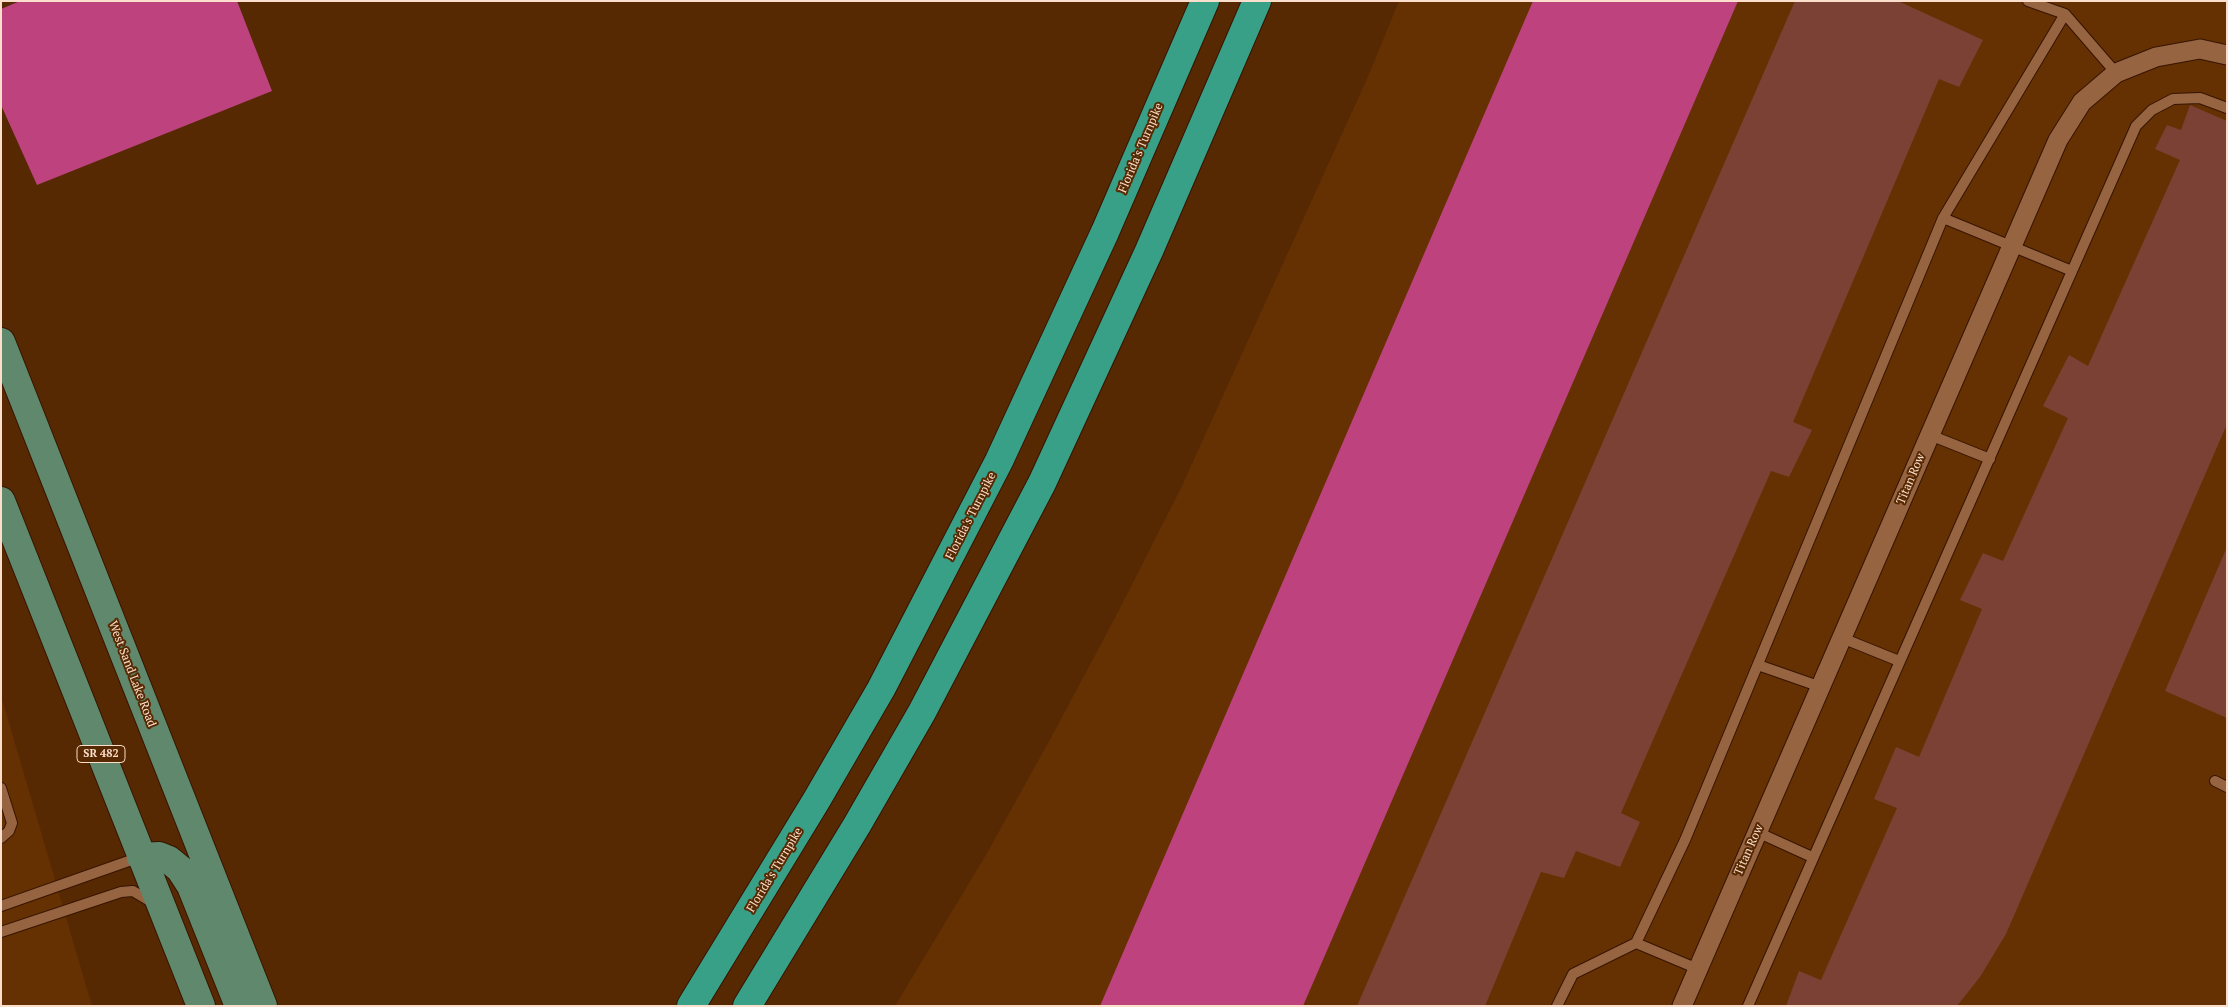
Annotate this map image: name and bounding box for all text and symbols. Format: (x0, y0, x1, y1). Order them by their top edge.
street label: Florida's Turnpike (1116, 101, 1166, 195)
street label: Titan Row (1894, 451, 1928, 507)
street label: Florida's Turnpike (943, 470, 999, 562)
street label: West Sand Lake Road (105, 619, 159, 729)
road number: SR 482 (77, 746, 125, 762)
street label: Titan Row (1731, 822, 1767, 878)
street label: Florida's Turnpike (744, 825, 806, 915)

